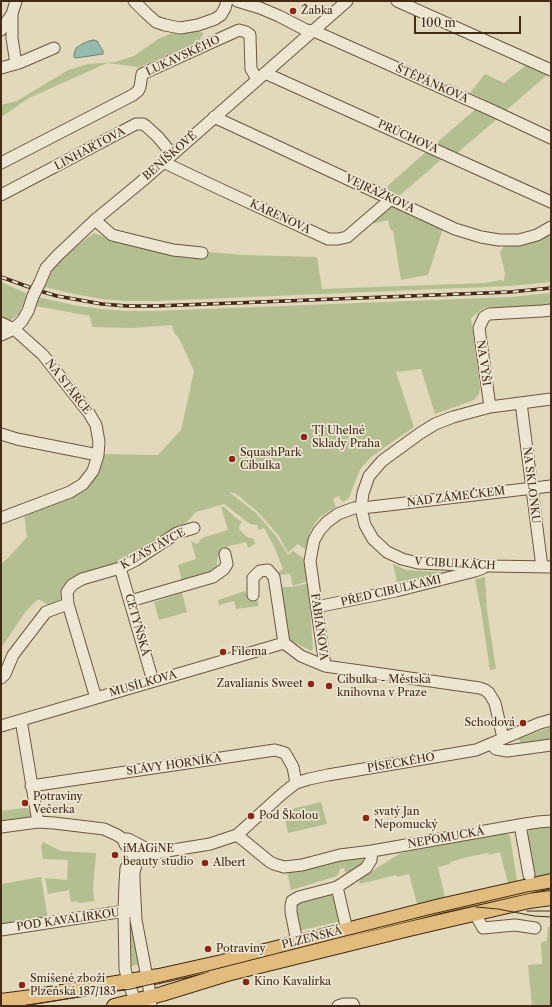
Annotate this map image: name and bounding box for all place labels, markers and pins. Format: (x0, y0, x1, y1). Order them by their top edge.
place label: Žabka (301, 4, 333, 18)
marker: Žabka (288, 6, 298, 16)
place label: TJ Uhelné Sklady Praha (312, 424, 380, 450)
marker: TJ Uhelné Sklady Praha (299, 432, 309, 442)
place label: SquashPark Cibulka (240, 446, 301, 472)
marker: SquashPark Cibulka (227, 454, 237, 464)
place label: Filema (231, 645, 267, 659)
marker: Filema (218, 647, 228, 657)
place label: Cibulka - Městská knihovna v Praze (337, 673, 431, 699)
place label: Zavalianis Sweet (217, 677, 303, 691)
marker: Zavalianis Sweet (306, 679, 316, 689)
marker: Cibulka - Městská knihovna v Praze (324, 681, 334, 691)
place label: Schodová (464, 716, 515, 730)
marker: Schodová (518, 718, 528, 728)
place label: Potraviny Večerka (33, 790, 83, 816)
marker: Potraviny Večerka (20, 798, 30, 808)
place label: svatý Jan Nepomucký (374, 805, 438, 831)
place label: Pod Školou (259, 809, 318, 823)
marker: Pod Školou (246, 811, 256, 821)
marker: svatý Jan Nepomucký (361, 813, 371, 823)
place label: iMAGiNE beauty studio (123, 842, 194, 868)
marker: iMAGiNE beauty studio (110, 850, 120, 860)
place label: Albert (213, 856, 246, 870)
marker: Albert (200, 858, 210, 868)
place label: Potraviny (216, 942, 266, 956)
marker: Potraviny (203, 944, 213, 954)
place label: Smíšené zboží Plzeňská 187/183 (30, 972, 116, 998)
place label: Kino Kavalírka (254, 975, 331, 989)
marker: Kino Kavalírka (241, 977, 251, 987)
marker: Smíšené zboží Plzeňská 187/183 (17, 980, 27, 990)

